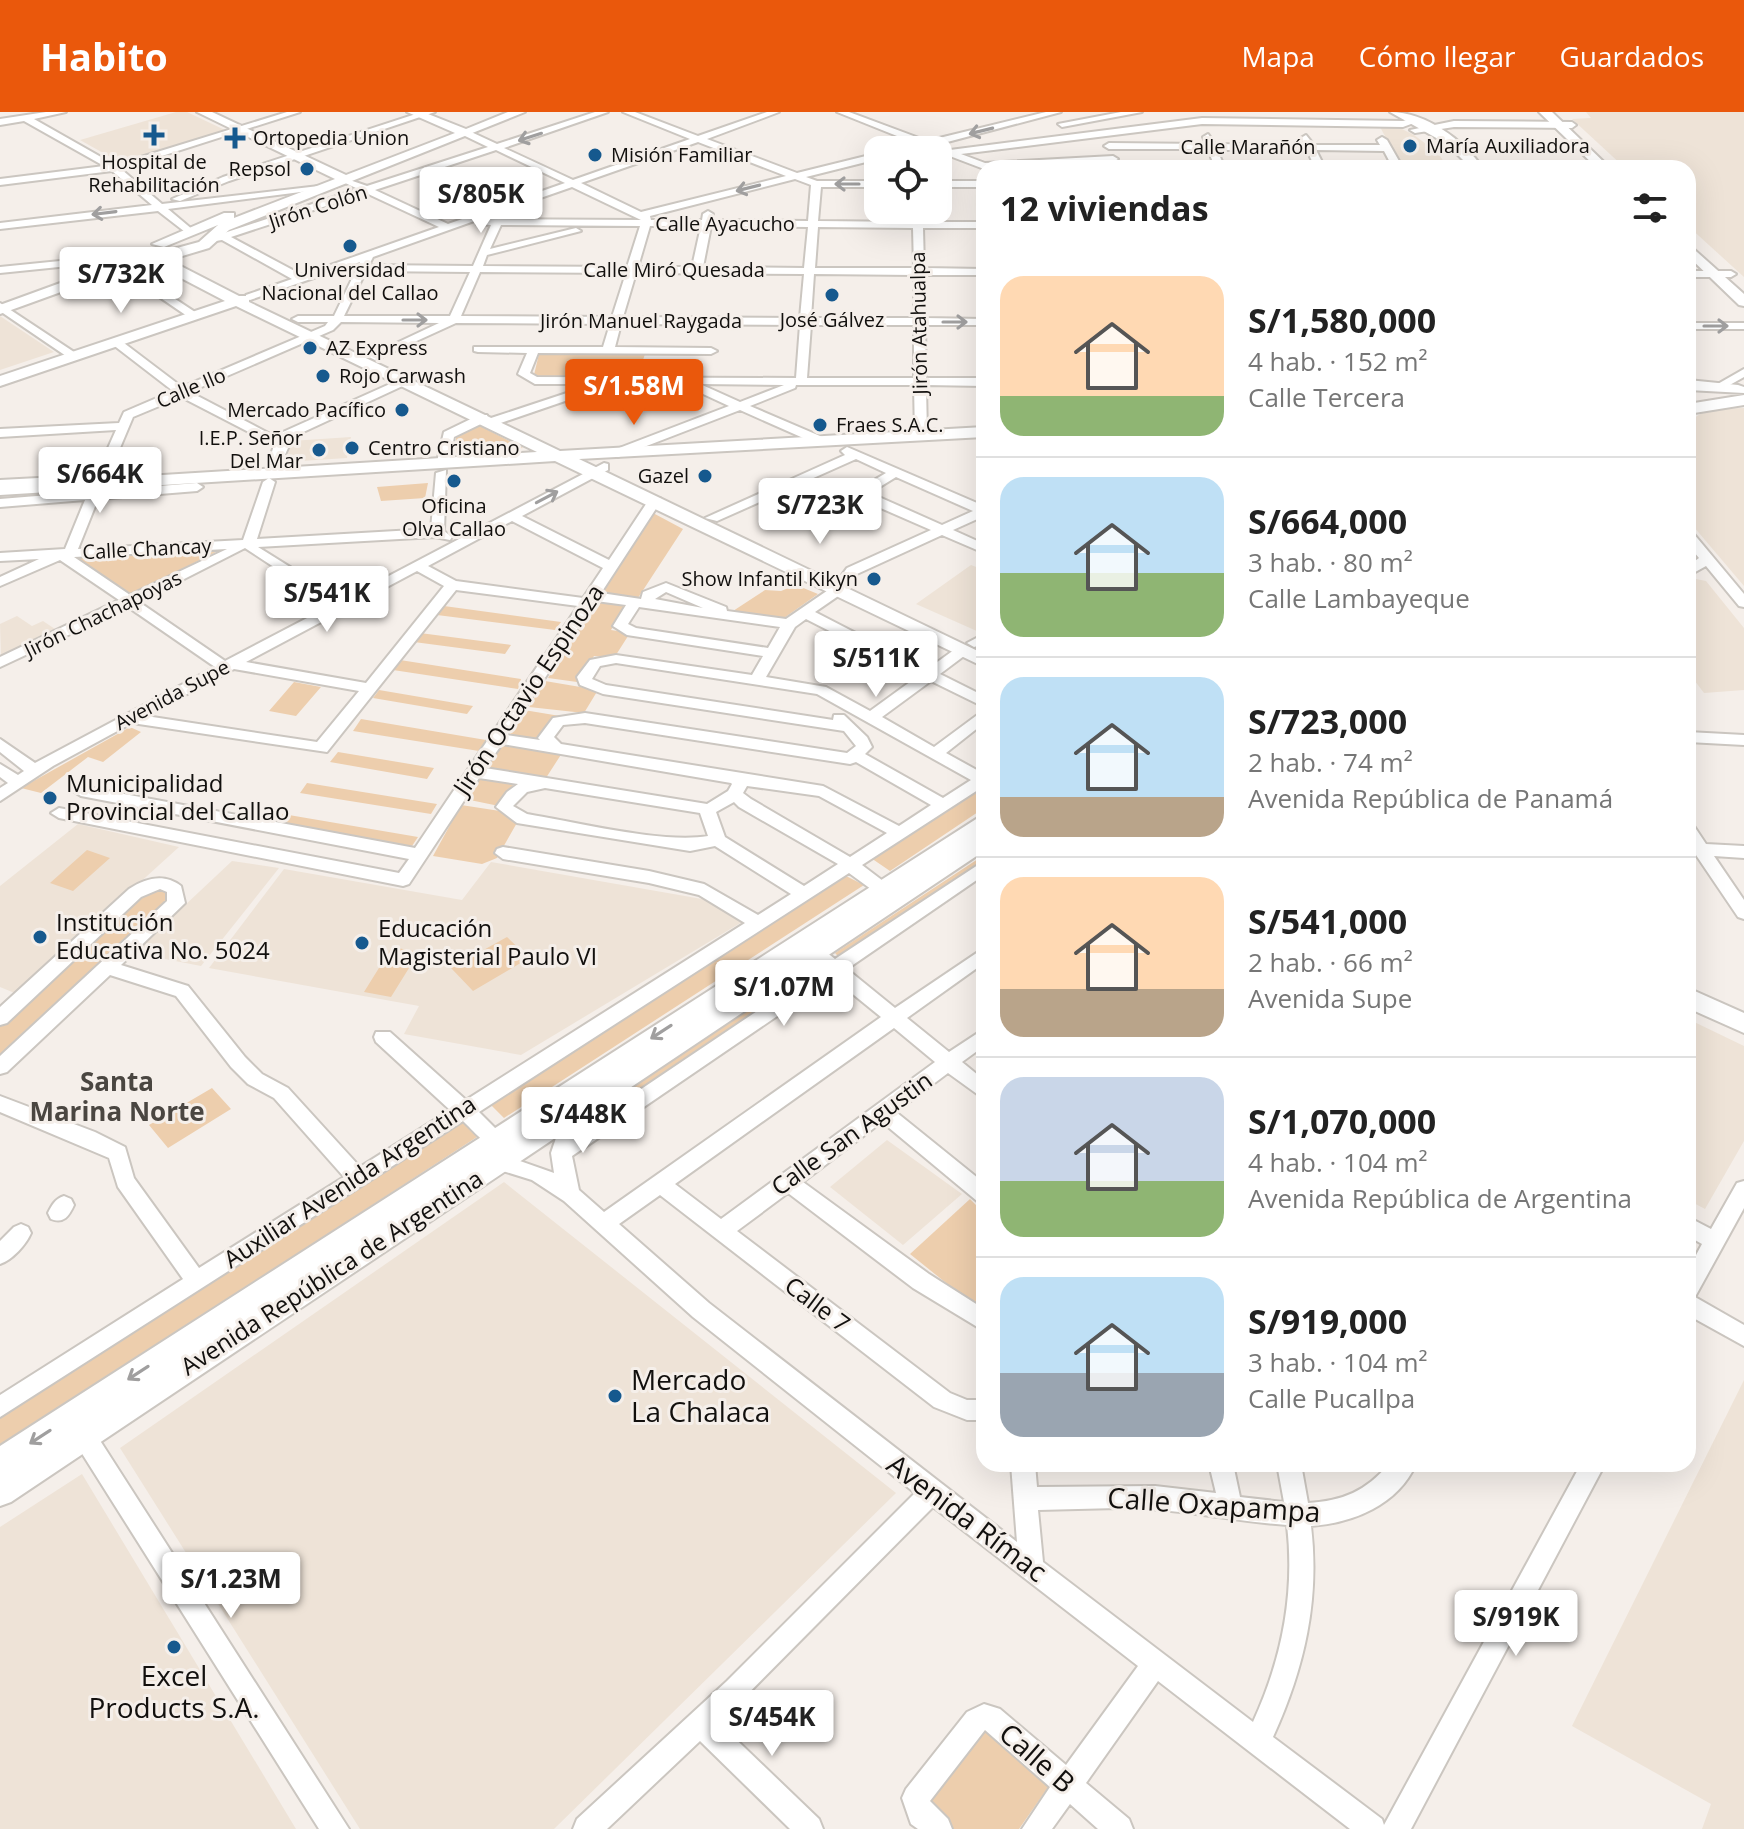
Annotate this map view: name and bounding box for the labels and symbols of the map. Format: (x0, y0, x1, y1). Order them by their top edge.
marker: Hospital de Rehabilitación (143, 124, 165, 146)
place label: Ortopedia Union (253, 124, 409, 151)
one-way arrow (969, 124, 994, 139)
marker: Ortopedia Union (224, 127, 246, 149)
one-way arrow (517, 130, 542, 145)
place label: María Auxiliadora (1426, 132, 1590, 159)
street label: Calle Marañón (1180, 133, 1316, 160)
marker: María Auxiliadora (1401, 137, 1419, 155)
place label: Misión Familiar (611, 141, 753, 168)
marker: Misión Familiar (586, 146, 604, 164)
place label: Hospital de Rehabilitación (88, 148, 220, 198)
place label: Repsol (229, 155, 291, 182)
marker: Repsol (298, 160, 316, 178)
pin: S/805K (416, 167, 546, 235)
one-way arrow (834, 176, 861, 192)
street label: Jirón Colón (263, 178, 371, 236)
one-way arrow (735, 182, 761, 197)
one-way arrow (91, 206, 118, 221)
street label: Calle Ayacucho (655, 210, 795, 237)
marker: Universidad Nacional del Callao (341, 237, 359, 255)
pin: S/732K (56, 247, 186, 315)
street label: Jirón Atahualpa (904, 251, 933, 397)
place label: Universidad Nacional del Callao (261, 256, 439, 306)
street label: Calle Miró Quesada (583, 256, 765, 283)
marker: José Gálvez (823, 286, 841, 304)
place label: José Gálvez (778, 306, 884, 333)
street label: Jirón Manuel Raygada (538, 307, 742, 334)
one-way arrow (401, 312, 428, 328)
one-way arrow (941, 314, 968, 330)
one-way arrow (1702, 318, 1729, 334)
place label: AZ Express (326, 334, 428, 361)
marker: AZ Express (301, 339, 319, 357)
pin: S/1.58M (560, 359, 708, 427)
street label: Calle Ilo (152, 361, 230, 414)
place label: Rojo Carwash (339, 362, 466, 389)
marker: Rojo Carwash (314, 367, 332, 385)
place label: Mercado Pacífico (227, 396, 386, 423)
marker: Mercado Pacífico (393, 401, 411, 419)
place label: Fraes S.A.C. (836, 411, 944, 438)
marker: Fraes S.A.C. (811, 416, 829, 434)
place label: I.E.P. Señor Del Mar (199, 424, 303, 474)
place label: Centro Cristiano (368, 434, 520, 461)
marker: Centro Cristiano (343, 439, 361, 457)
marker: I.E.P. Señor Del Mar (310, 441, 328, 459)
pin: S/664K (35, 447, 165, 515)
place label: Gazel (638, 462, 689, 489)
marker: Gazel (696, 467, 714, 485)
marker: Oficina Olva Callao (445, 472, 463, 490)
pin: S/723K (755, 478, 885, 546)
one-way arrow (535, 488, 558, 504)
place label: Oficina Olva Callao (402, 492, 506, 542)
street label: Calle Chancay (82, 532, 213, 565)
street label: Jirón Chachapoyas (18, 564, 186, 664)
place label: Show Infantil Kikyn (682, 565, 858, 592)
pin: S/541K (262, 566, 392, 634)
marker: Show Infantil Kikyn (865, 570, 883, 588)
street label: Jirón Octavio Espinoza (444, 577, 611, 803)
pin: S/511K (811, 631, 941, 699)
street label: Avenida Supe (110, 653, 234, 736)
place label: Municipalidad Provincial del Callao (66, 766, 289, 827)
marker: Municipalidad Provincial del Callao (41, 789, 59, 807)
place label: Institución Educativa No. 5024 (56, 905, 270, 966)
place label: Educación Magisterial Paulo VI (378, 911, 597, 972)
marker: Institución Educativa No. 5024 (31, 928, 49, 946)
marker: Educación Magisterial Paulo VI (353, 934, 371, 952)
pin: S/1.07M (710, 960, 858, 1028)
one-way arrow (650, 1024, 673, 1040)
district label: Santa Marina Norte (29, 1063, 205, 1129)
street label: Calle San Agustin (764, 1063, 938, 1202)
street label: Auxiliar Avenida Argentina (217, 1087, 482, 1275)
pin: S/448K (518, 1087, 648, 1155)
street label: Avenida República de Argentina (174, 1161, 489, 1382)
street label: Calle 7 (778, 1268, 857, 1339)
place label: Mercado La Chalaca (631, 1360, 770, 1430)
one-way arrow (128, 1365, 150, 1381)
marker: Mercado La Chalaca (606, 1387, 624, 1405)
one-way arrow (30, 1429, 52, 1445)
street label: Avenida Rímac (880, 1445, 1055, 1590)
street label: Calle Oxapampa (1106, 1478, 1322, 1530)
pin: S/1.23M (157, 1552, 305, 1620)
pin: S/919K (1451, 1590, 1581, 1658)
marker: Excel Products S.A. (165, 1638, 183, 1656)
place label: Excel Products S.A. (88, 1656, 260, 1726)
pin: S/454K (707, 1690, 837, 1758)
street label: Calle B (992, 1714, 1083, 1801)

